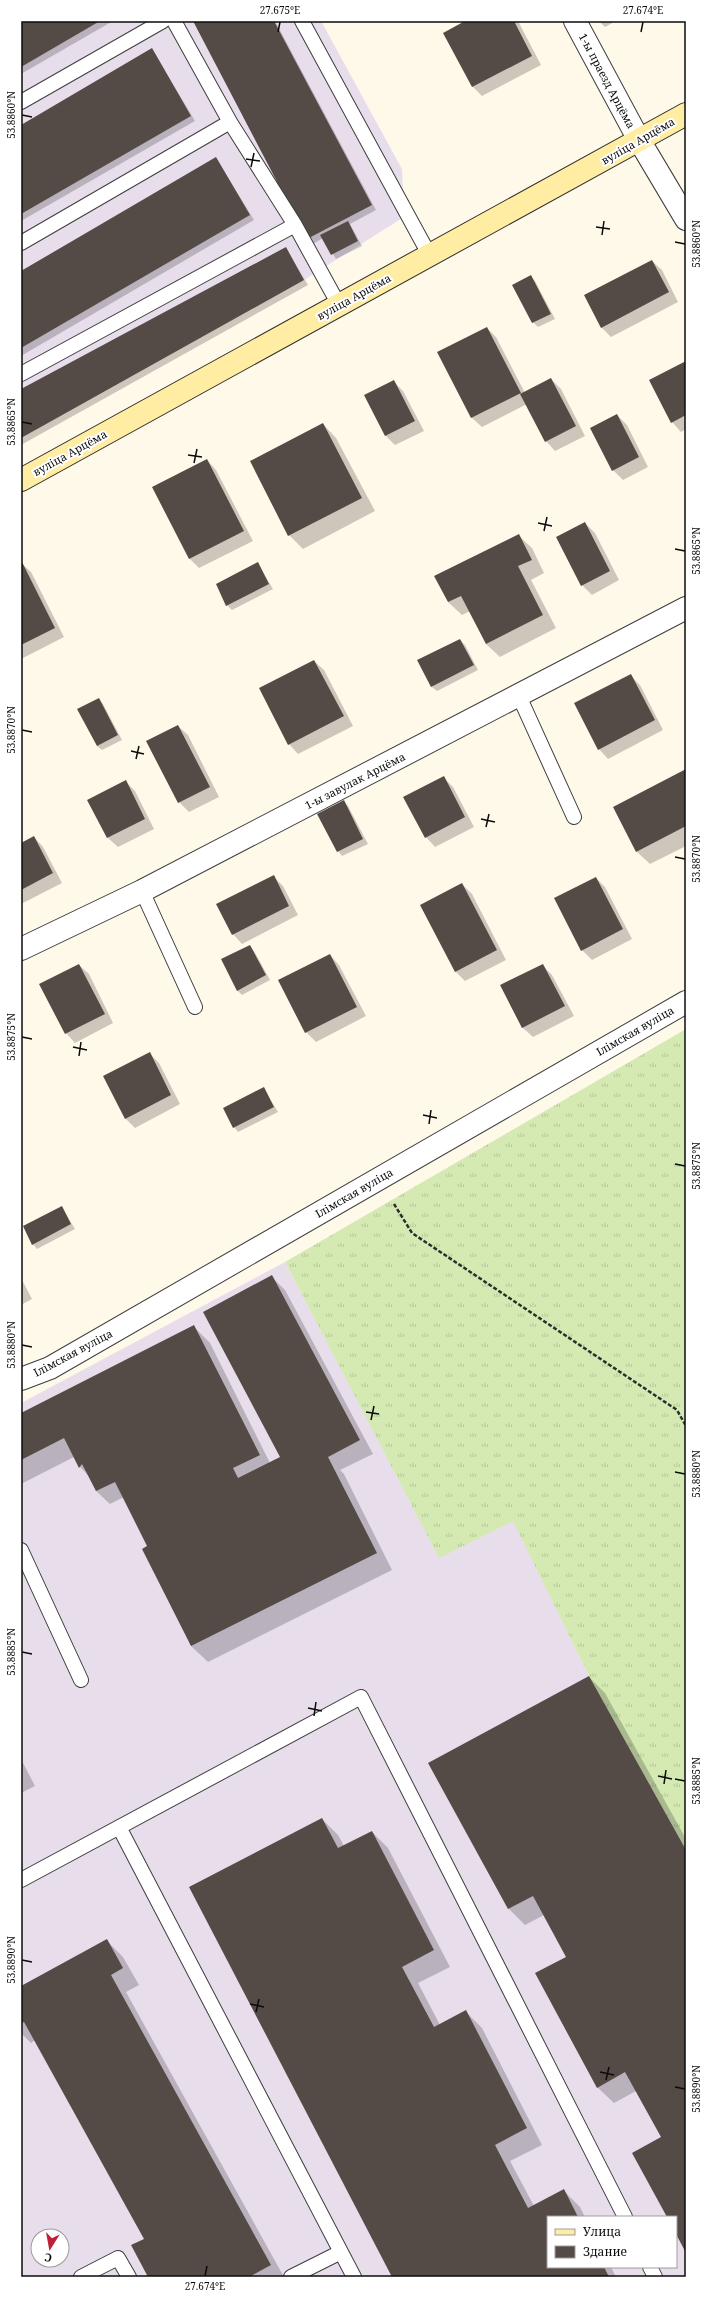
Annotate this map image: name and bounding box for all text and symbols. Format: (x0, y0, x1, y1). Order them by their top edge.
text: 27.675°E (260, 3, 300, 17)
text: 27.674°E (623, 3, 663, 17)
street label: 1-ы праезд Арцёма (576, 30, 639, 131)
text: 53.8860°N (4, 91, 18, 139)
street label: вуліца Арцёма (598, 113, 677, 168)
text: 53.8860°N (689, 220, 703, 268)
street label: вуліца Арцёма (314, 270, 393, 323)
text: 53.8865°N (4, 398, 18, 446)
street label: вуліца Арцёма (30, 426, 109, 479)
text: 53.8865°N (689, 527, 703, 575)
text: 53.8870°N (4, 706, 18, 754)
street label: 1-ы завулак Арцёма (302, 749, 408, 812)
text: 53.8870°N (689, 835, 703, 883)
street label: Ілімская вуліца (593, 1002, 676, 1059)
text: 53.8875°N (4, 1013, 18, 1061)
text: 53.8875°N (689, 1142, 703, 1190)
street label: Ілімская вуліца (312, 1164, 395, 1221)
text: 53.8880°N (4, 1321, 18, 1369)
street label: Ілімская вуліца (31, 1325, 115, 1380)
text: 53.8880°N (689, 1450, 703, 1498)
text: 53.8885°N (4, 1628, 18, 1676)
text: 53.8885°N (689, 1757, 703, 1805)
text: 53.8890°N (4, 1936, 18, 1984)
text: 53.8890°N (689, 2065, 703, 2113)
legend (547, 2216, 677, 2268)
text: Улица (583, 2223, 621, 2240)
north arrow (30, 2228, 70, 2268)
text: Здание (583, 2243, 627, 2260)
text: С (43, 2250, 53, 2266)
text: 27.674°E (185, 2279, 225, 2293)

